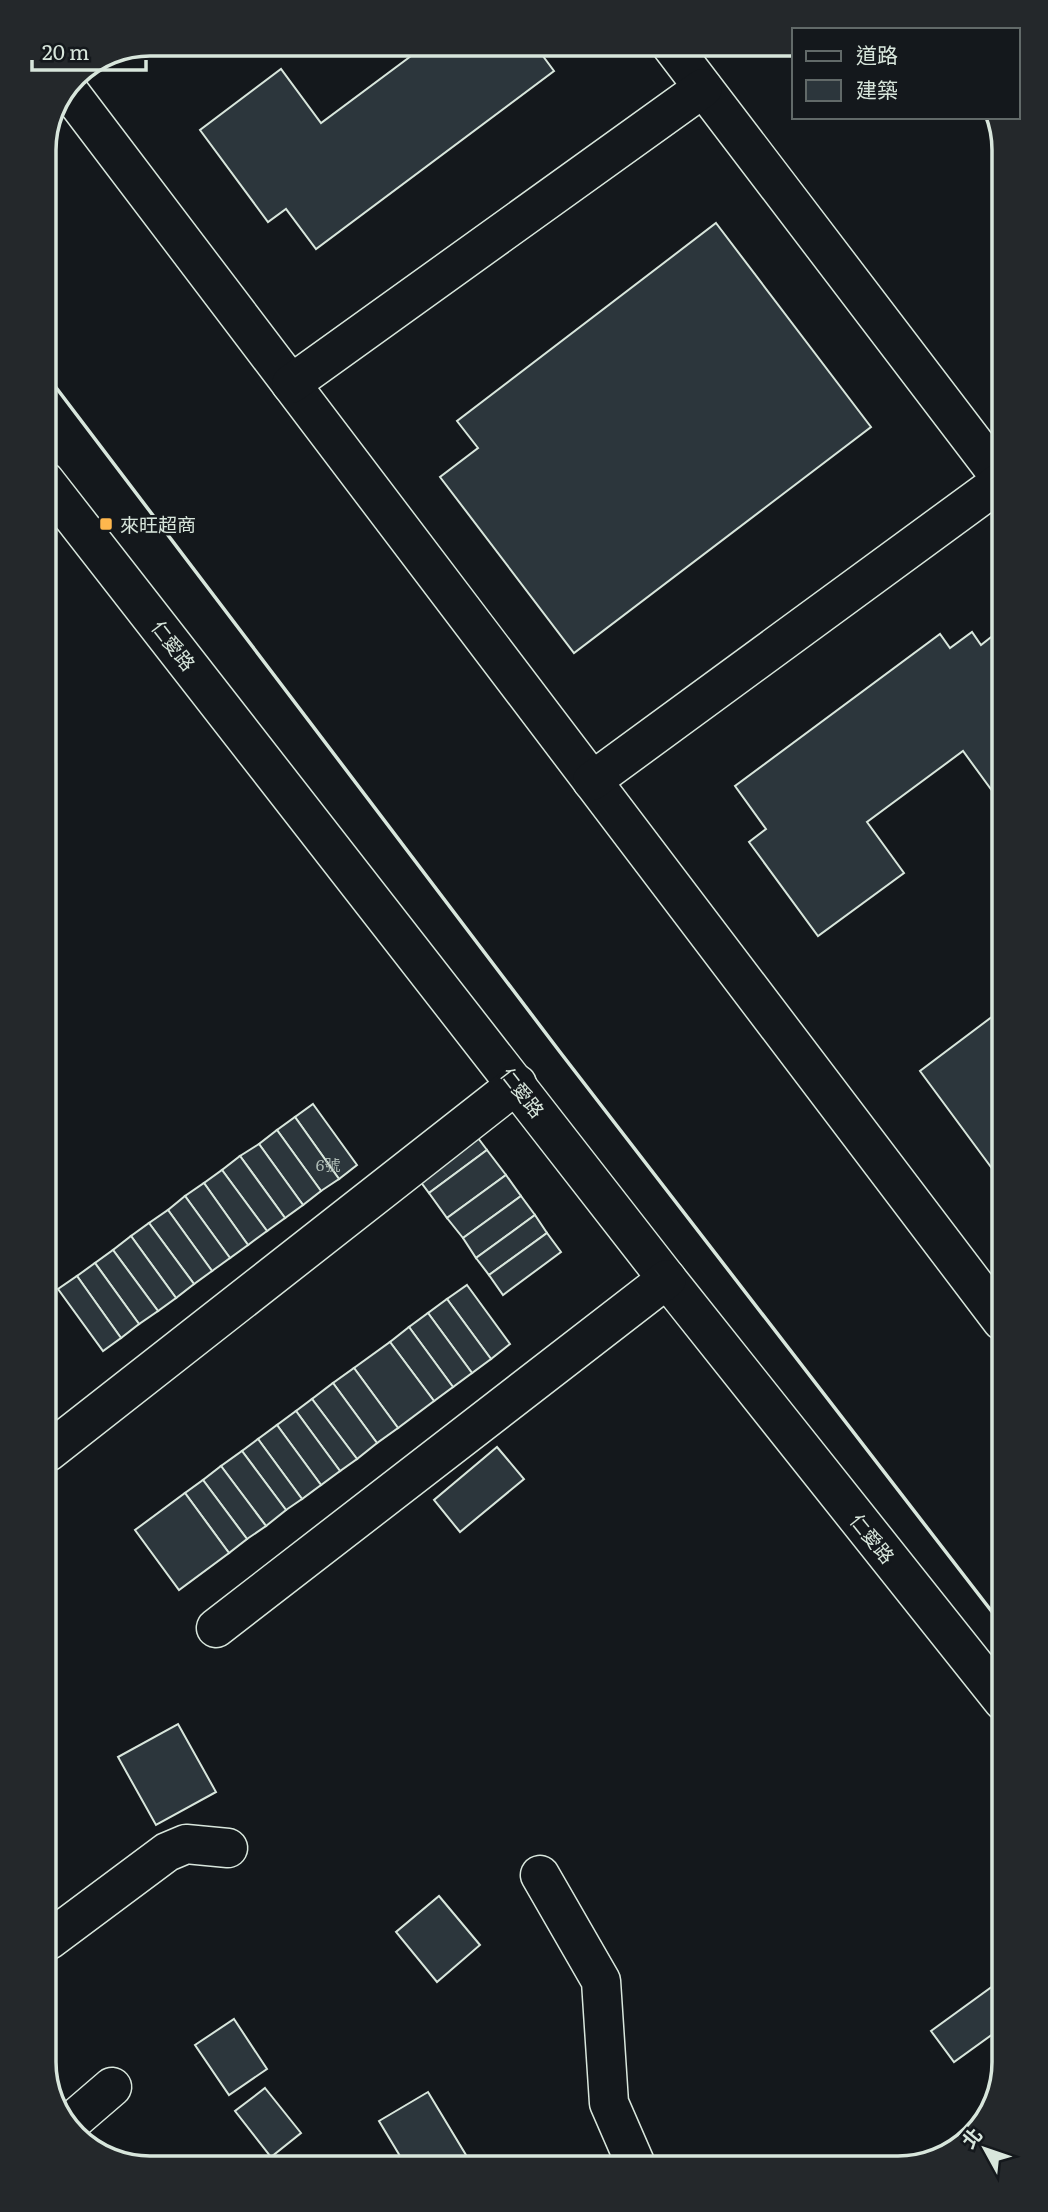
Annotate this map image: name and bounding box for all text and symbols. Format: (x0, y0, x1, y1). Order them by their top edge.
scale bar (32, 28, 145, 72)
legend (792, 28, 1020, 119)
text: 20 m (42, 35, 89, 66)
text: 道路 (856, 38, 898, 69)
text: 建築 (856, 73, 898, 104)
place label: 來旺超商 (120, 510, 196, 538)
marker: 來旺超商 (98, 516, 114, 532)
street label: 仁愛路 (145, 614, 203, 676)
street label: 仁愛路 (494, 1061, 552, 1123)
house number: 6號 (316, 1152, 340, 1176)
street label: 仁愛路 (844, 1507, 902, 1569)
north arrow (950, 2114, 1020, 2184)
text: 北 (954, 2121, 988, 2154)

